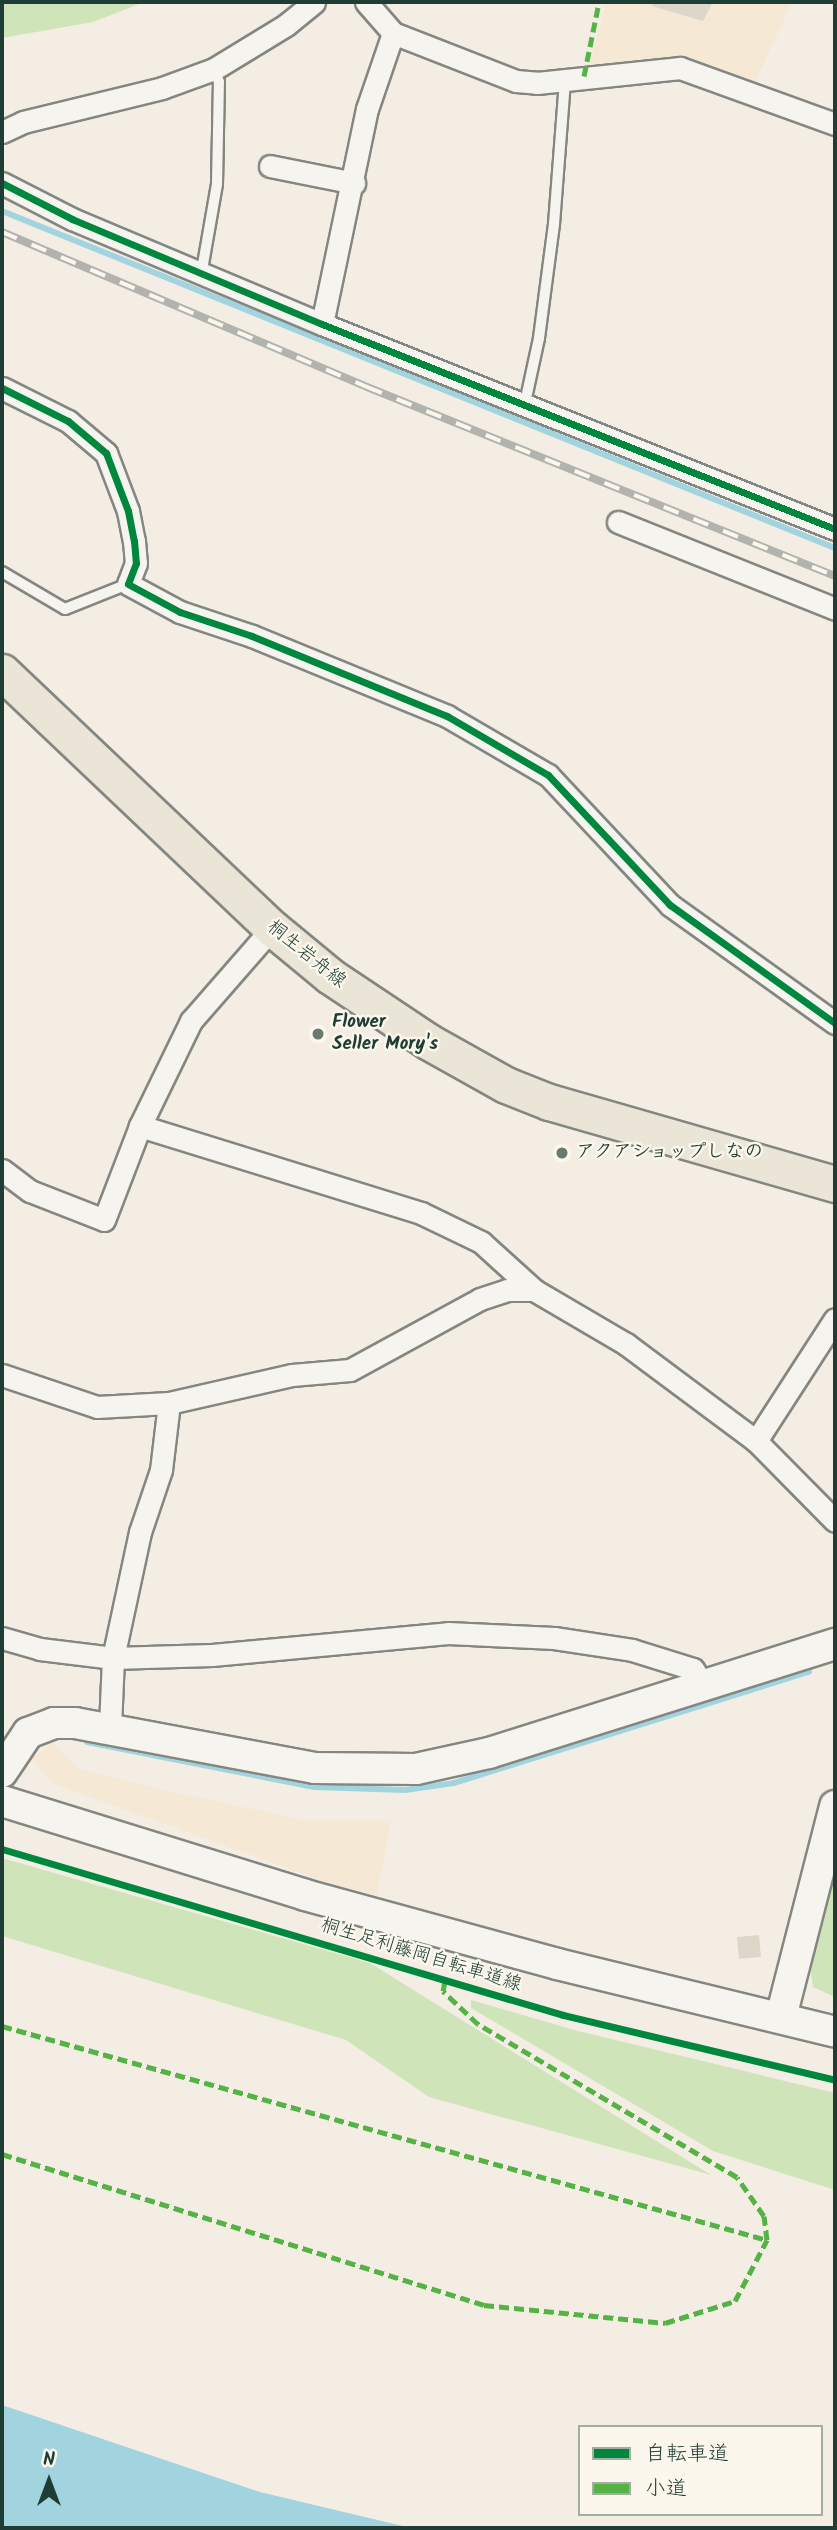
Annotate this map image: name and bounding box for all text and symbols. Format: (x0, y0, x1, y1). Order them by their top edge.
street label: 桐生岩舟線 (262, 916, 350, 994)
place label: Flower Seller Mory's (332, 1012, 438, 1056)
marker: Flower Seller Mory's (310, 1026, 326, 1042)
place label: アクアショップしなの (576, 1142, 766, 1164)
marker: アクアショップしなの (554, 1145, 570, 1161)
street label: 桐生足利藤岡自転車道線 (318, 1915, 524, 1997)
legend (578, 2425, 823, 2516)
text: 自転車道 (645, 2438, 729, 2471)
text: N (43, 2445, 55, 2475)
north arrow (14, 2446, 84, 2516)
text: 小道 (645, 2473, 687, 2506)

